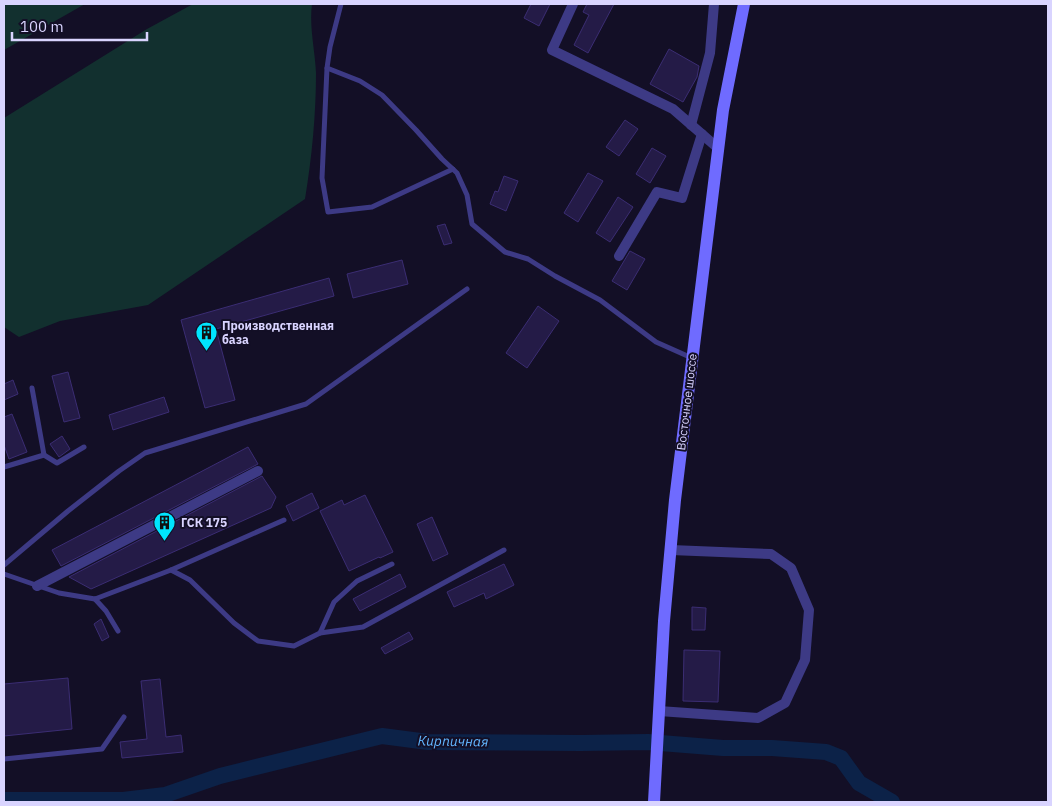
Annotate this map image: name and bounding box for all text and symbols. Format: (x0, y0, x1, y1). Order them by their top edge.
scale bar (12, 10, 148, 42)
text: 100 m (20, 17, 64, 36)
place label: Производственная база (222, 318, 334, 347)
building icon: Производственная база (194, 321, 218, 352)
street label: Восточное шоссе (673, 352, 700, 451)
building icon: ГСК 175 (153, 511, 177, 542)
place label: ГСК 175 (181, 515, 227, 530)
water label: Кирпичная (417, 731, 489, 751)

